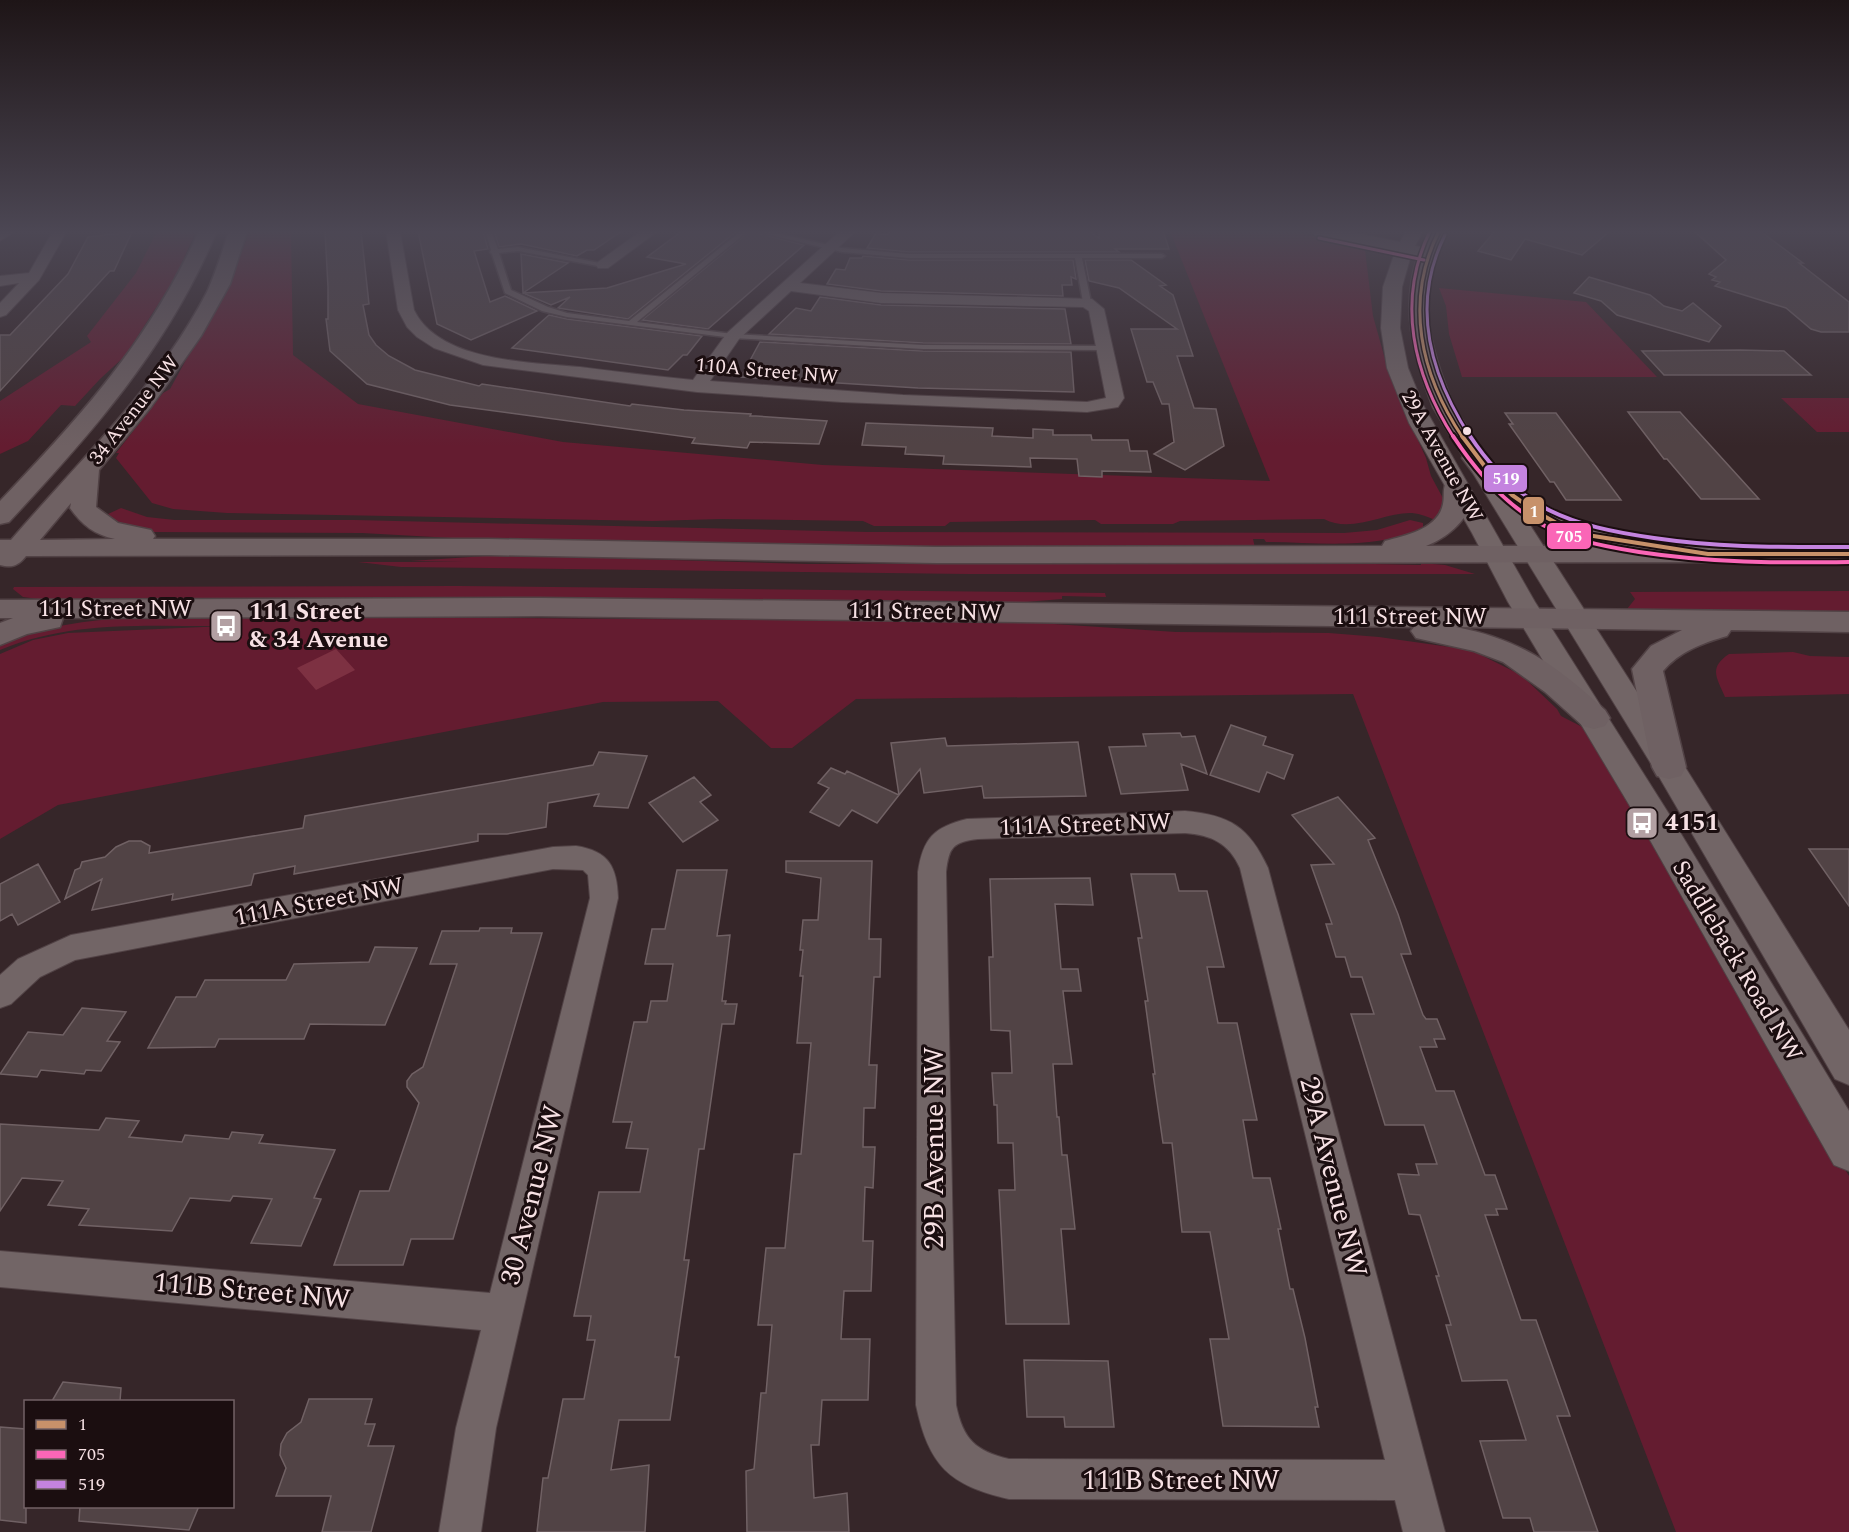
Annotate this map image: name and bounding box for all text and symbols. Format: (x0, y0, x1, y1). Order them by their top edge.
street label: 34 Avenue NW (82, 349, 187, 471)
street label: 110A Street NW (695, 350, 840, 392)
street label: 29A Avenue NW (1393, 385, 1491, 528)
unlabelled marker (1461, 425, 1473, 437)
line badge: 519 (1483, 464, 1528, 493)
text: 519 (1493, 467, 1519, 491)
line badge: 1 (1522, 496, 1545, 525)
text: 1 (1530, 500, 1538, 524)
line badge: 705 (1546, 522, 1592, 550)
text: 705 (1556, 525, 1582, 549)
street label: 111 Street NW (38, 591, 192, 627)
street label: 111 Street NW (848, 593, 1002, 631)
place label: 111 Street & 34 Avenue (249, 594, 388, 658)
street label: 111 Street NW (1333, 599, 1487, 635)
bus stop icon: 111 Street & 34 Avenue (208, 608, 244, 644)
street label: 111A Street NW (999, 804, 1172, 846)
bus stop icon: 4151 (1624, 805, 1660, 841)
place label: 4151 (1665, 805, 1719, 841)
street label: Saddleback Road NW (1663, 853, 1812, 1069)
street label: 111A Street NW (231, 868, 407, 936)
street label: 29B Avenue NW (913, 1046, 956, 1249)
street label: 29A Avenue NW (1287, 1072, 1379, 1282)
street label: 30 Avenue NW (489, 1100, 575, 1289)
street label: 111B Street NW (152, 1261, 353, 1321)
legend (24, 1400, 234, 1508)
text: 1 (78, 1411, 87, 1438)
text: 705 (78, 1441, 105, 1468)
street label: 111B Street NW (1082, 1459, 1280, 1502)
text: 519 (78, 1471, 105, 1498)

